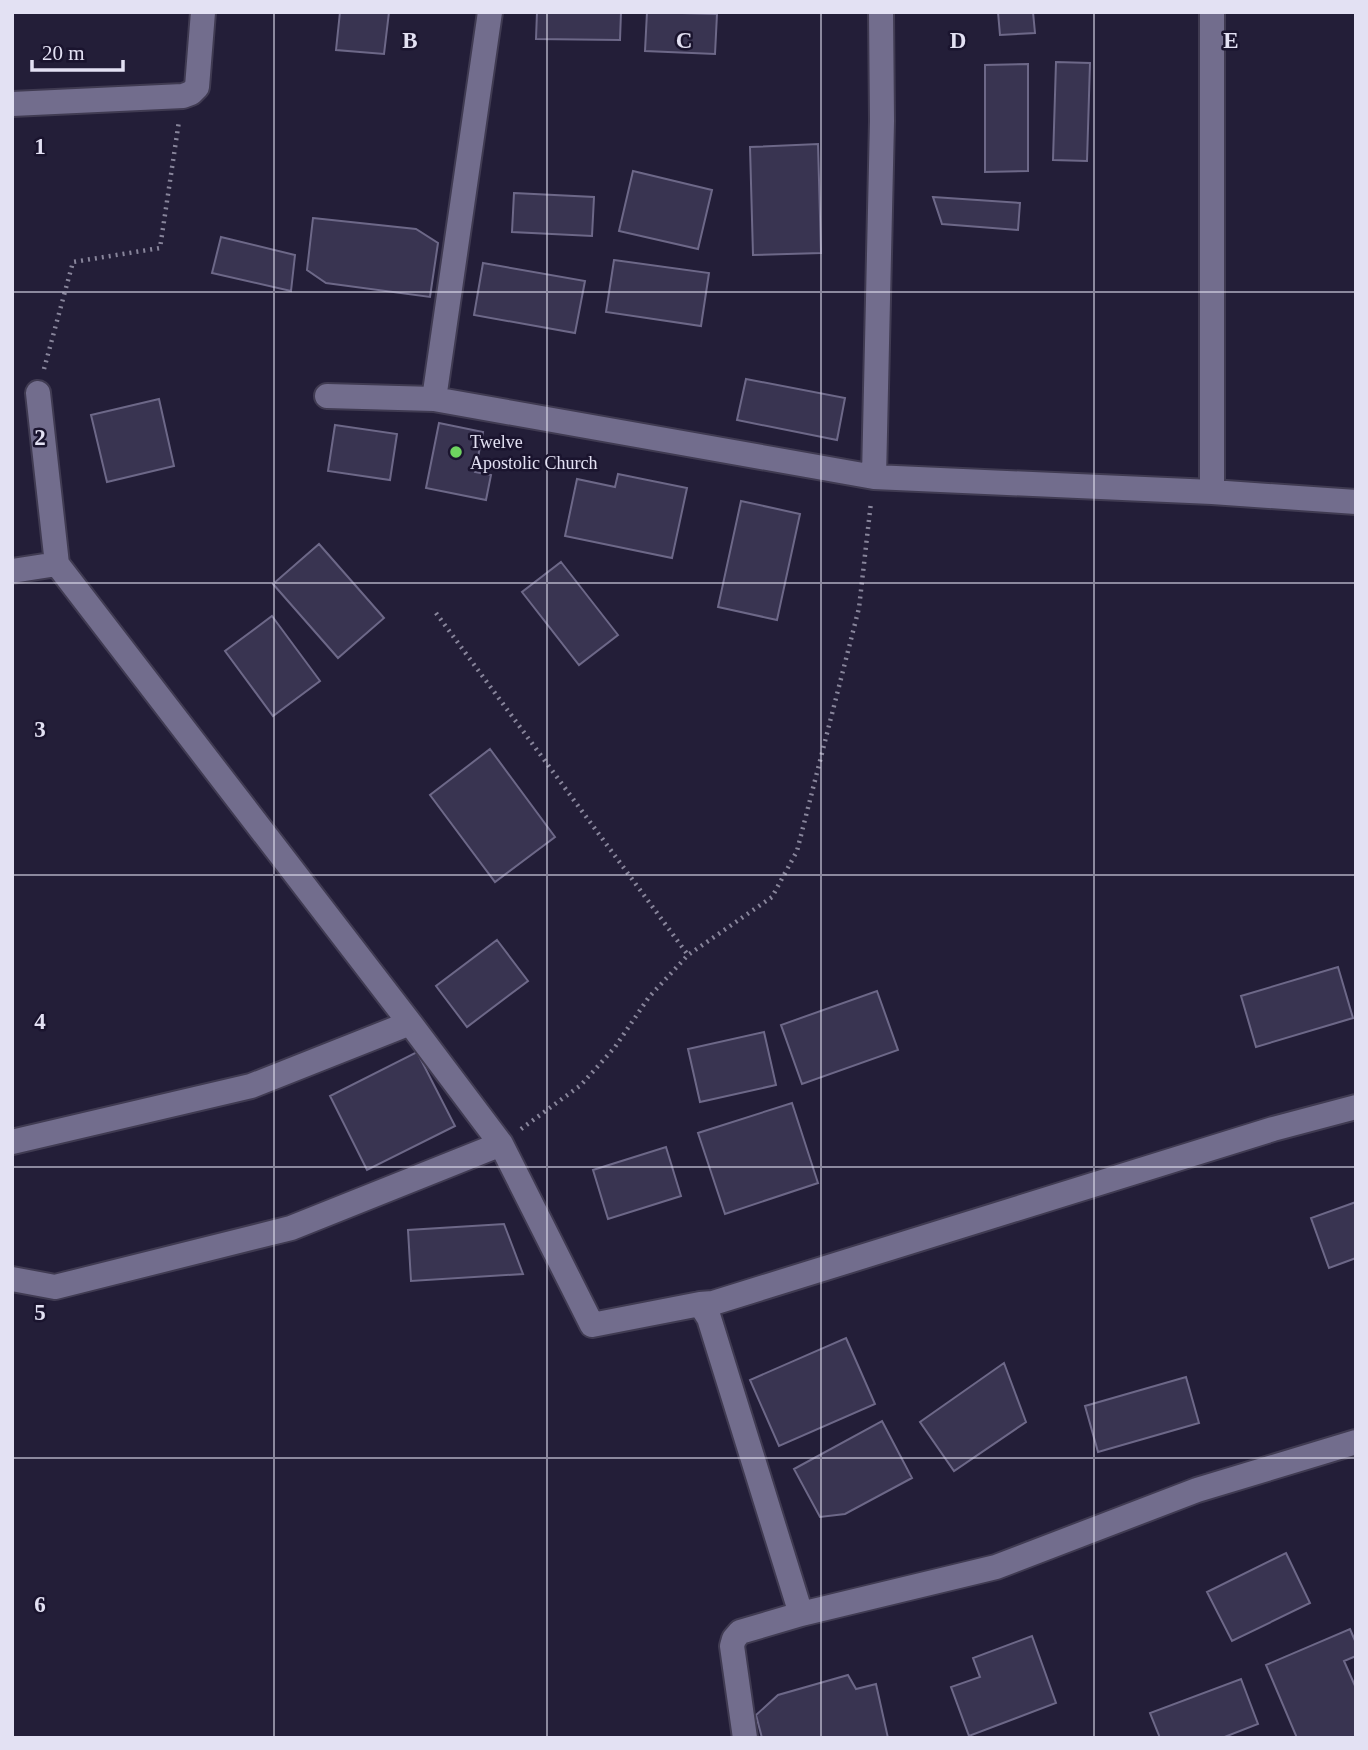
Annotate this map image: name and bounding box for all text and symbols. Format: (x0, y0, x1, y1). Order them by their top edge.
scale bar (32, 28, 122, 72)
text: B (402, 28, 418, 53)
text: C (676, 28, 692, 53)
text: D (950, 28, 966, 53)
text: E (1223, 28, 1239, 53)
text: 20 m (42, 41, 85, 65)
text: 1 (34, 134, 46, 159)
text: 2 (34, 425, 46, 450)
place label: Twelve Apostolic Church (470, 432, 598, 473)
marker: Twelve Apostolic Church (448, 444, 464, 460)
text: 3 (34, 717, 46, 742)
text: 4 (34, 1009, 46, 1034)
text: 5 (34, 1300, 46, 1325)
text: 6 (34, 1592, 46, 1617)

